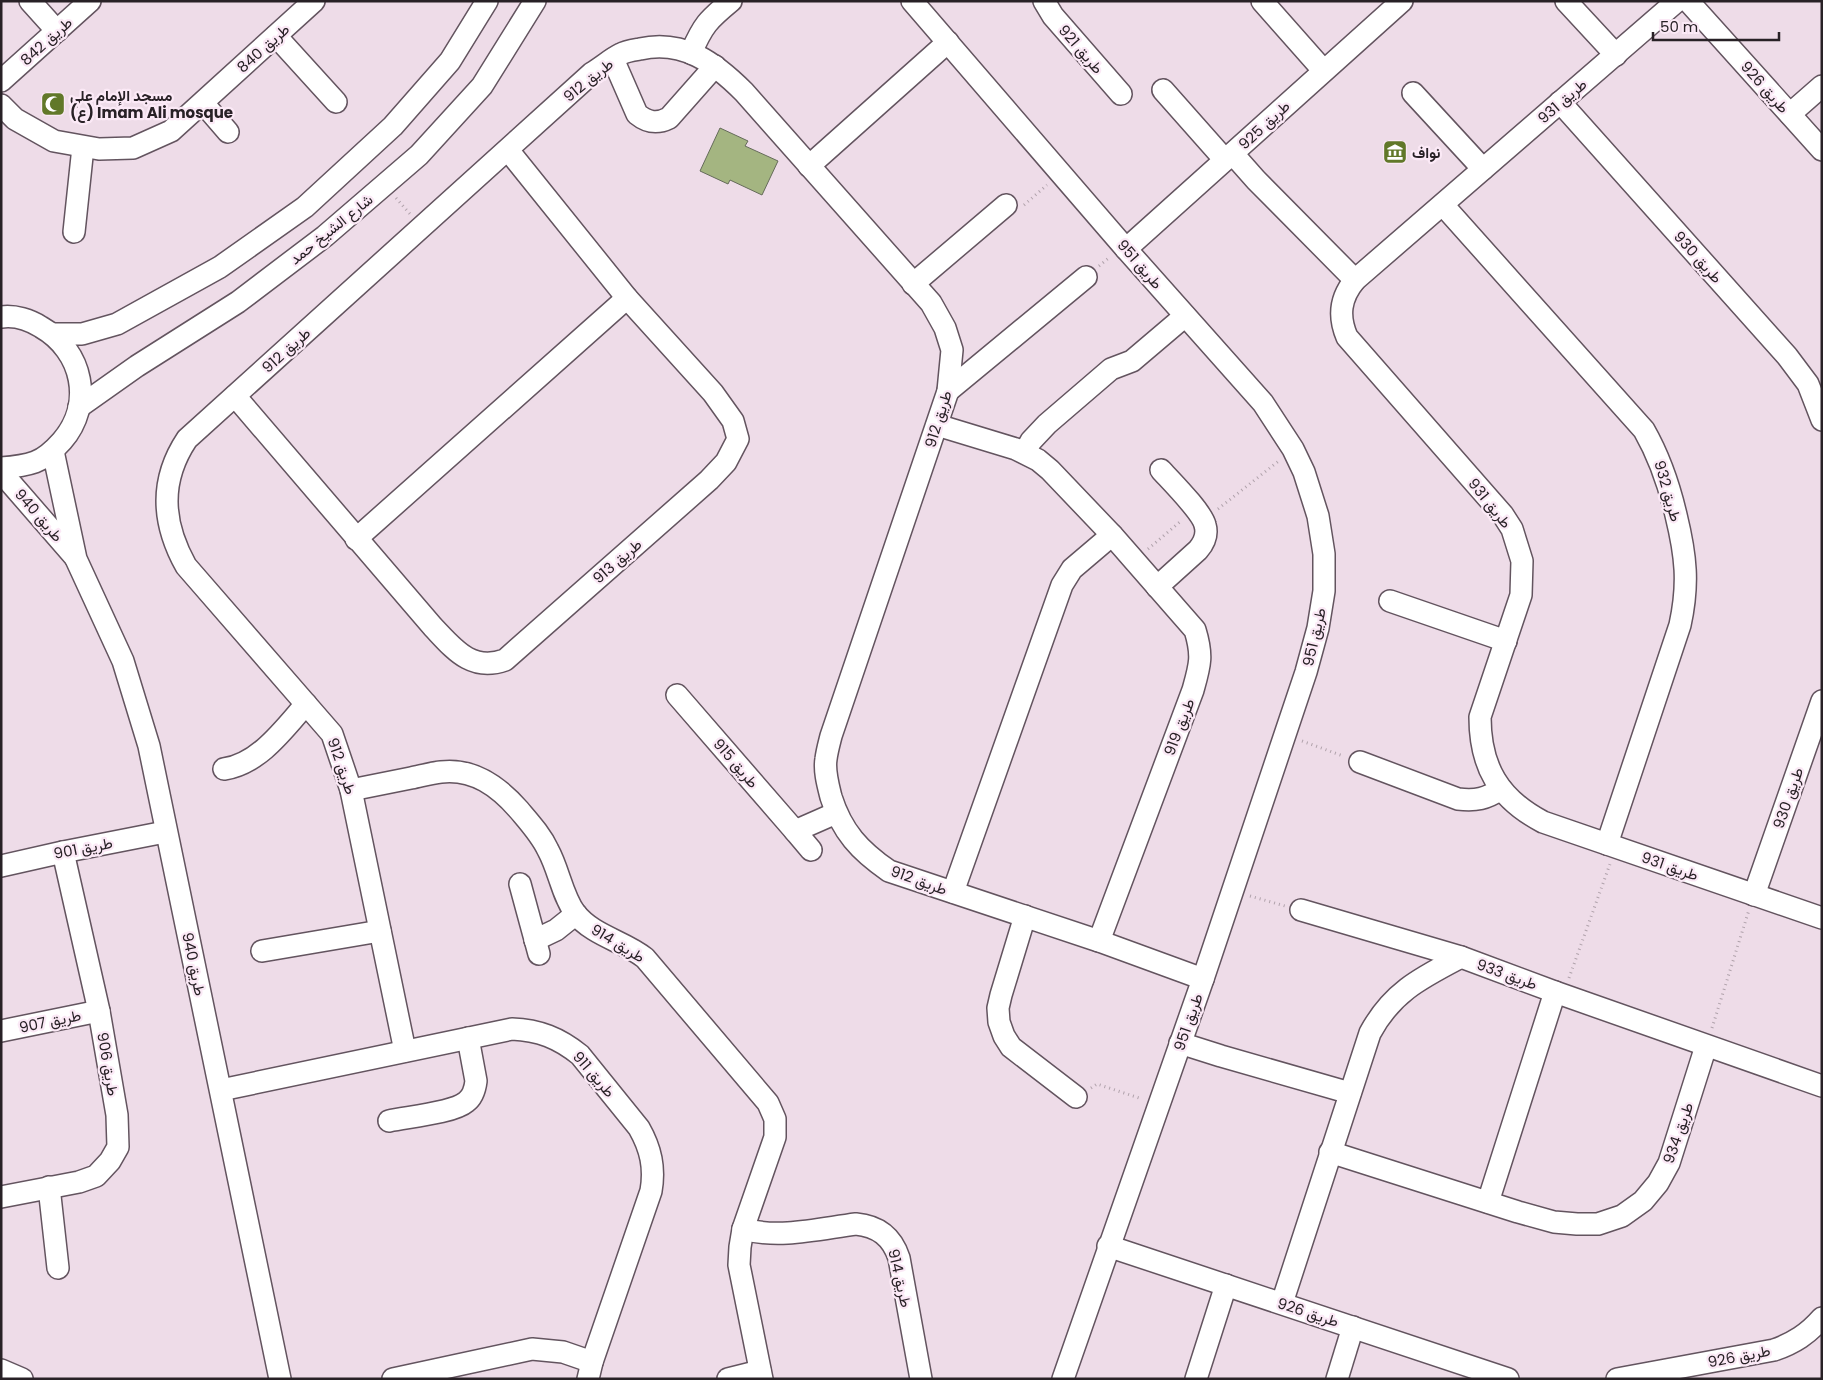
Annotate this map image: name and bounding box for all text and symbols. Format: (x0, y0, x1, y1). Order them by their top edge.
scale bar (1653, 10, 1779, 42)
street label: طريق 842 (15, 12, 77, 70)
text: 50 m (1660, 16, 1698, 37)
street label: طريق 840 (232, 19, 294, 77)
street label: طريق 921 (1054, 20, 1108, 78)
street label: طريق 912 (559, 53, 618, 107)
street label: طريق 926 (1736, 56, 1794, 118)
street label: طريق 931 (1533, 74, 1591, 128)
place label: مسجد الإمام علي (ع) Imam Ali mosque (70, 85, 233, 123)
mosque icon: مسجد الإمام علي (ع) Imam Ali mosque (40, 91, 66, 117)
street label: طريق 925 (1234, 96, 1294, 154)
museum icon: نواف (1382, 139, 1408, 165)
place label: نواف (1412, 142, 1440, 163)
street label: شارع الشيخ حمد (285, 189, 378, 270)
street label: طريق 930 (1669, 226, 1727, 288)
street label: طريق 951 (1113, 235, 1168, 294)
street label: طريق 912 (257, 322, 315, 377)
street label: طريق 912 (919, 388, 957, 450)
street label: طريق 932 (1649, 458, 1687, 524)
street label: طريق 931 (1463, 474, 1517, 533)
street label: طريق 940 (10, 484, 68, 546)
street label: طريق 913 (588, 534, 646, 588)
street label: طريق 951 (1297, 605, 1331, 668)
street label: طريق 919 (1159, 695, 1200, 759)
street label: طريق 915 (709, 734, 764, 793)
street label: طريق 912 (323, 735, 362, 797)
street label: طريق 930 (1768, 764, 1808, 831)
street label: طريق 901 (52, 832, 114, 864)
street label: طريق 931 (1639, 846, 1701, 886)
street label: طريق 912 (888, 860, 950, 900)
street label: طريق 914 (587, 919, 649, 967)
street label: طريق 940 (177, 930, 211, 998)
street label: طريق 933 (1474, 953, 1540, 995)
street label: طريق 951 (1168, 990, 1208, 1054)
street label: طريق 907 (17, 1004, 83, 1038)
street label: طريق 906 (92, 1031, 124, 1098)
street label: طريق 911 (568, 1046, 620, 1102)
street label: طريق 934 (1658, 1099, 1698, 1166)
street label: طريق 914 (883, 1247, 917, 1310)
street label: طريق 926 (1275, 1292, 1342, 1332)
street label: طريق 926 (1706, 1340, 1772, 1372)

